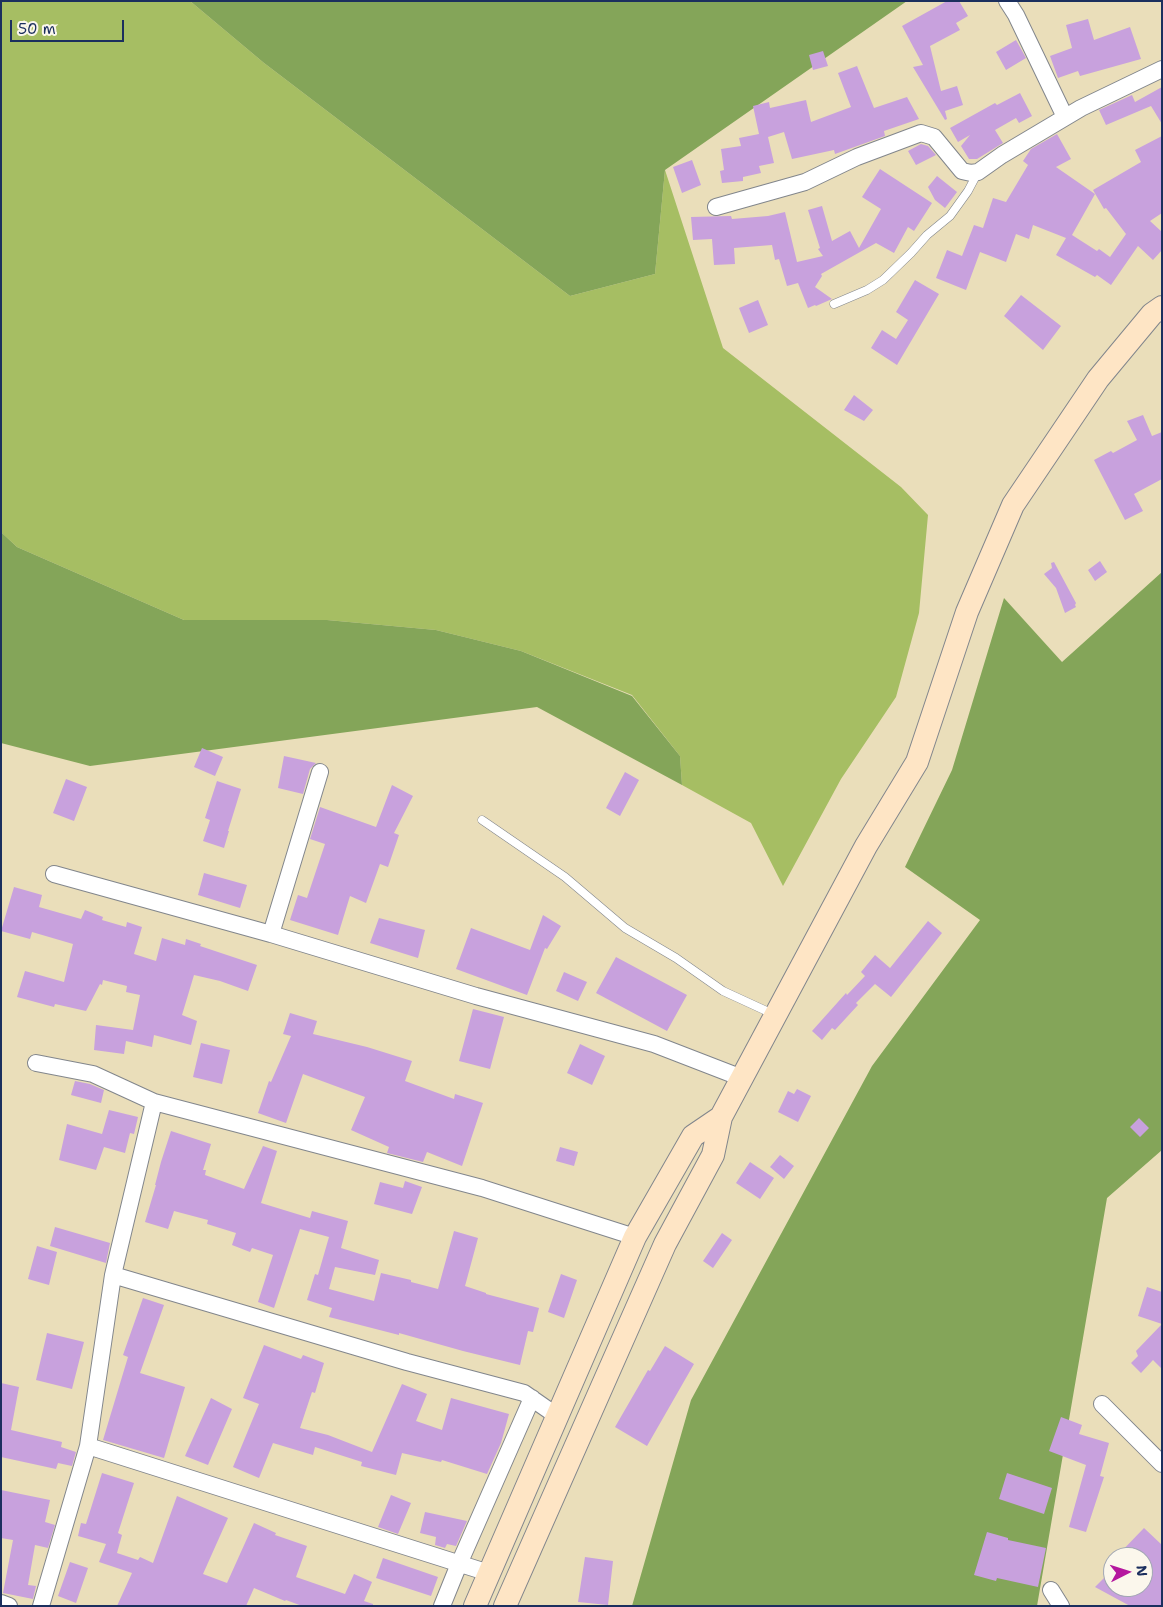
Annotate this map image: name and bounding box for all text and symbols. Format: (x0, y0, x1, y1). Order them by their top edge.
scale bar (12, 10, 126, 42)
text: 50 m (18, 19, 56, 39)
north arrow (1103, 1547, 1153, 1597)
text: N (1132, 1564, 1151, 1577)

